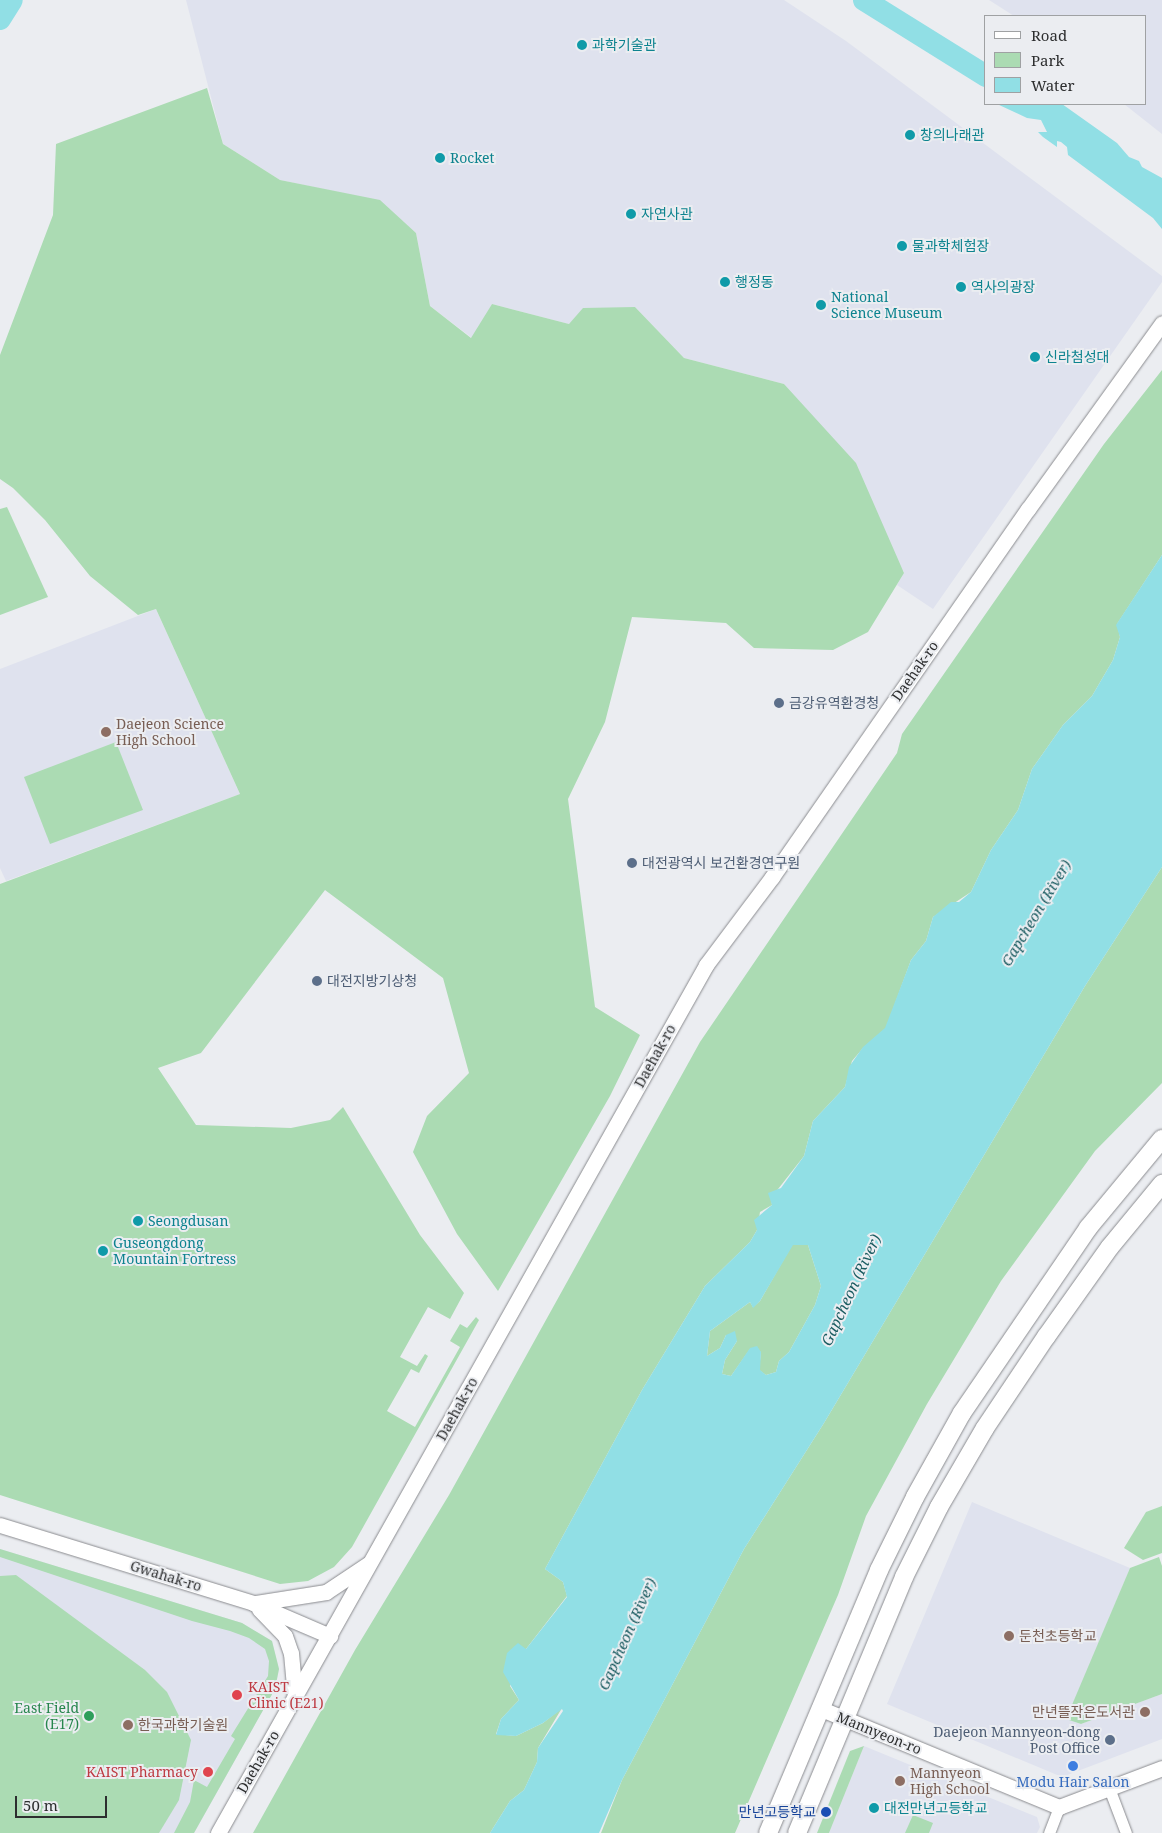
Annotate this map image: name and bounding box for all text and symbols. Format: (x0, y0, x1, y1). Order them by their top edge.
legend (984, 15, 1147, 105)
text: Road (1031, 25, 1067, 45)
place label: 과학기술관 (592, 37, 656, 53)
marker: 과학기술관 (576, 39, 588, 51)
text: Park (1031, 50, 1064, 70)
text: Water (1031, 75, 1074, 95)
place label: 창의나래관 (920, 127, 984, 143)
marker: 창의나래관 (904, 129, 916, 141)
place label: Rocket (450, 150, 494, 166)
marker: Rocket (434, 152, 446, 164)
place label: 자연사관 (641, 206, 693, 222)
marker: 자연사관 (625, 208, 637, 220)
place label: 물과학체험장 (912, 238, 989, 254)
marker: 물과학체험장 (896, 240, 908, 252)
place label: 행정동 (735, 274, 774, 290)
marker: 행정동 (719, 276, 731, 288)
place label: 역사의광장 (971, 279, 1035, 295)
marker: 역사의광장 (955, 281, 967, 293)
place label: National Science Museum (831, 289, 942, 322)
marker: National Science Museum (815, 299, 827, 311)
place label: 신라첨성대 (1045, 349, 1109, 365)
marker: 신라첨성대 (1029, 351, 1041, 363)
street label: Daehak-ro (888, 638, 942, 704)
place label: 금강유역환경청 (789, 695, 879, 711)
marker: 금강유역환경청 (773, 697, 785, 709)
place label: Daejeon Science High School (116, 716, 224, 749)
marker: Daejeon Science High School (100, 726, 112, 738)
place label: 대전광역시 보건환경연구원 (642, 855, 800, 871)
marker: 대전광역시 보건환경연구원 (626, 857, 638, 869)
water label: Gapcheon (River) (997, 857, 1075, 969)
place label: 대전지방기상청 (327, 973, 417, 989)
marker: 대전지방기상청 (311, 975, 323, 987)
street label: Daehak-ro (631, 1022, 679, 1090)
place label: Seongdusan (148, 1213, 228, 1229)
marker: Seongdusan (132, 1215, 144, 1227)
water label: Gapcheon (River) (817, 1232, 885, 1348)
place label: Guseongdong Mountain Fortress (113, 1235, 236, 1268)
marker: Guseongdong Mountain Fortress (97, 1245, 109, 1257)
street label: Daehak-ro (433, 1375, 481, 1443)
street label: Gwahak-ro (128, 1557, 204, 1595)
water label: Gapcheon (River) (594, 1575, 660, 1693)
place label: 둔천초등학교 (1019, 1628, 1096, 1644)
marker: 둔천초등학교 (1003, 1630, 1015, 1642)
place label: KAIST Clinic (E21) (248, 1679, 324, 1711)
marker: KAIST Clinic (E21) (230, 1688, 244, 1702)
place label: East Field (E17) (14, 1700, 79, 1732)
place label: 만년뜰작은도서관 (1032, 1704, 1135, 1720)
marker: 만년뜰작은도서관 (1139, 1706, 1151, 1718)
street label: Mannyeon-ro (834, 1708, 924, 1758)
marker: East Field (E17) (83, 1710, 95, 1722)
place label: 한국과학기술원 (138, 1717, 228, 1733)
marker: 한국과학기술원 (122, 1719, 134, 1731)
place label: Daejeon Mannyeon-dong Post Office (933, 1724, 1100, 1756)
street label: Daehak-ro (233, 1728, 283, 1796)
marker: Daejeon Mannyeon-dong Post Office (1104, 1734, 1116, 1746)
marker: Modu Hair Salon (1067, 1760, 1079, 1772)
place label: KAIST Pharmacy (86, 1764, 198, 1780)
place label: Mannyeon High School (910, 1765, 990, 1798)
marker: KAIST Pharmacy (202, 1766, 214, 1778)
place label: Modu Hair Salon (1017, 1774, 1129, 1790)
marker: Mannyeon High School (894, 1775, 906, 1787)
scale bar (18, 1786, 110, 1818)
text: 50 m (23, 1795, 58, 1815)
place label: 대전만년고등학교 (884, 1800, 987, 1816)
marker: 대전만년고등학교 (868, 1802, 880, 1814)
place label: 만년고등학교 (739, 1804, 816, 1820)
marker: 만년고등학교 (820, 1806, 832, 1818)

